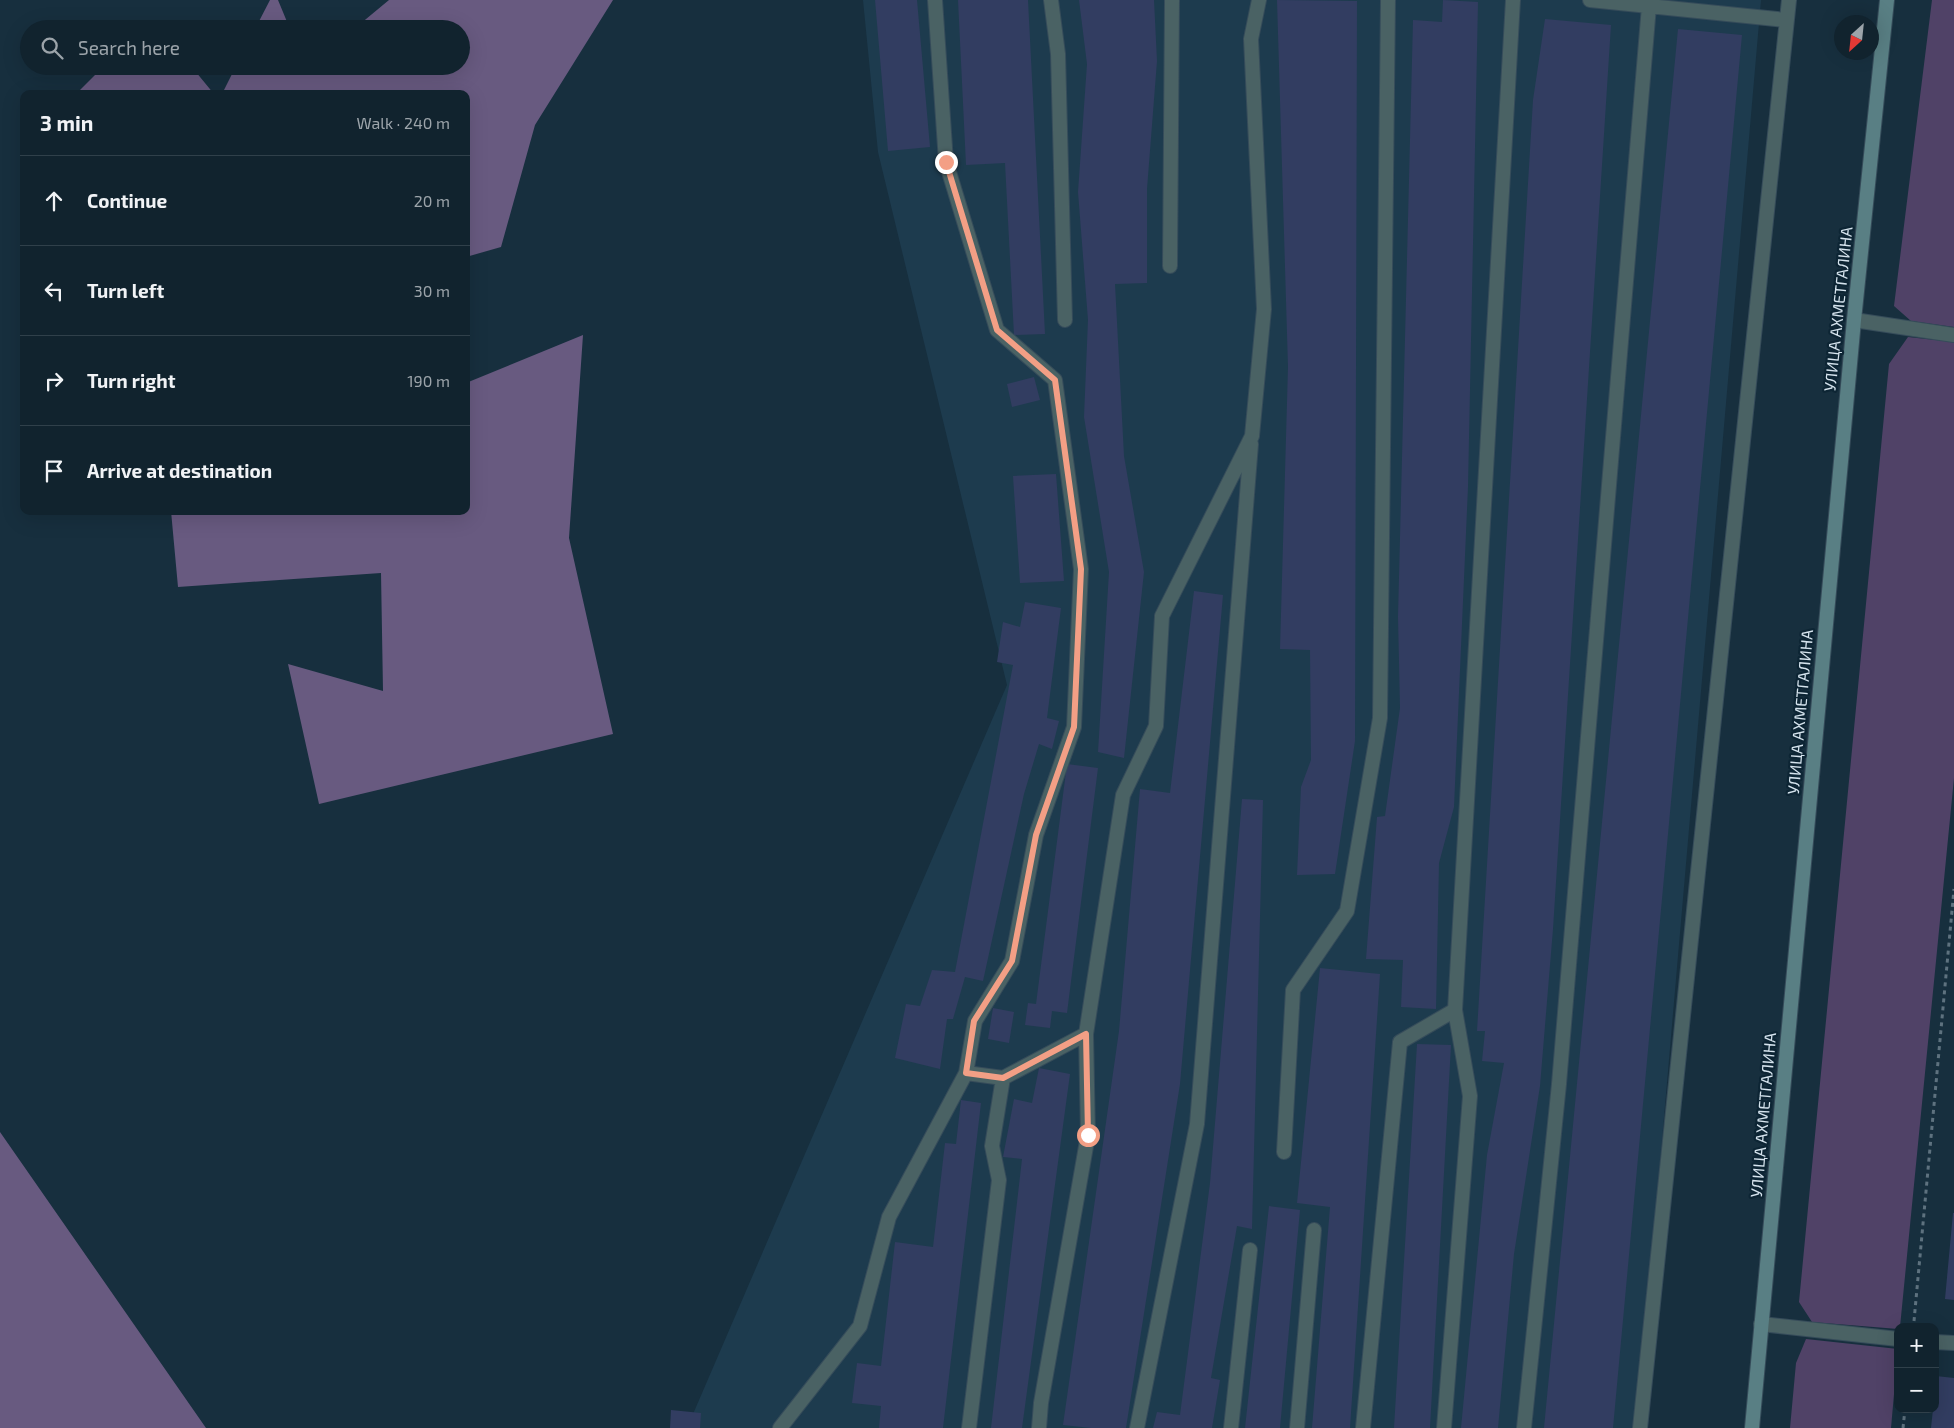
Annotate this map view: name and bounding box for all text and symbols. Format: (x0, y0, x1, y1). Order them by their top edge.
north arrow (1834, 15, 1879, 60)
search box (20, 20, 470, 75)
icon: search (38, 34, 66, 62)
text: Search here (78, 36, 180, 59)
text: 3 min (40, 110, 93, 135)
text: Walk · 240 m (357, 113, 450, 132)
route end (935, 151, 958, 174)
icon: ahead (40, 187, 68, 215)
text: Continue (87, 189, 167, 212)
text: 20 m (414, 191, 450, 210)
street label: УЛИЦА АХМЕТГАЛИНА (1819, 226, 1856, 392)
icon: left (40, 277, 68, 305)
text: Turn left (87, 279, 164, 302)
text: 30 m (414, 281, 450, 300)
icon: right (40, 367, 68, 395)
text: Turn right (87, 369, 175, 392)
text: 190 m (407, 371, 450, 390)
icon: arrive (40, 457, 68, 485)
text: Arrive at destination (87, 459, 272, 482)
street label: УЛИЦА АХМЕТГАЛИНА (1783, 629, 1816, 795)
street label: УЛИЦА АХМЕТГАЛИНА (1746, 1032, 1779, 1198)
route start (1077, 1124, 1100, 1147)
map controls (1894, 1323, 1939, 1413)
button: + (1894, 1323, 1939, 1368)
button: − (1894, 1368, 1939, 1413)

